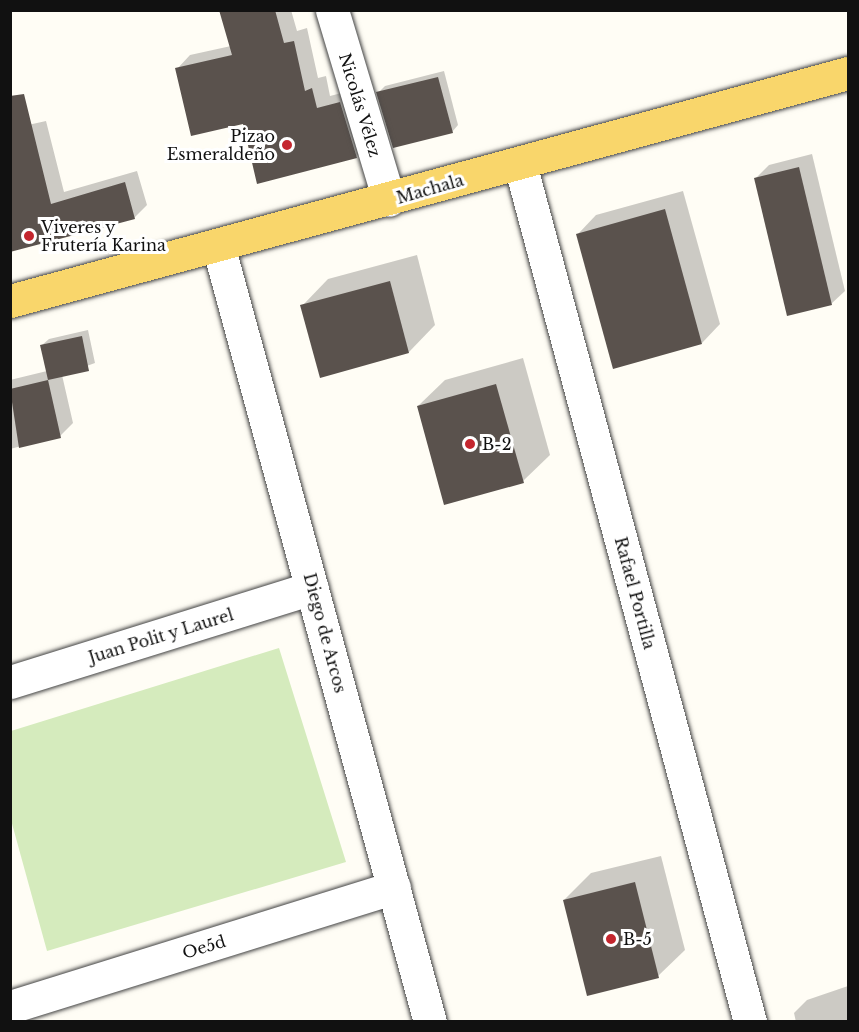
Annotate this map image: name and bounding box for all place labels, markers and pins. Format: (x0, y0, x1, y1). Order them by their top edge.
place label: Pizao Esmeraldeño (167, 126, 275, 164)
marker: Pizao Esmeraldeño (280, 138, 294, 152)
place label: Viveres y Frutería Karina (41, 217, 166, 255)
marker: Viveres y Frutería Karina (22, 229, 36, 243)
place label: B-2 (482, 434, 512, 454)
marker: B-2 (463, 437, 477, 451)
place label: B-5 (623, 929, 652, 949)
marker: B-5 (604, 932, 618, 946)

